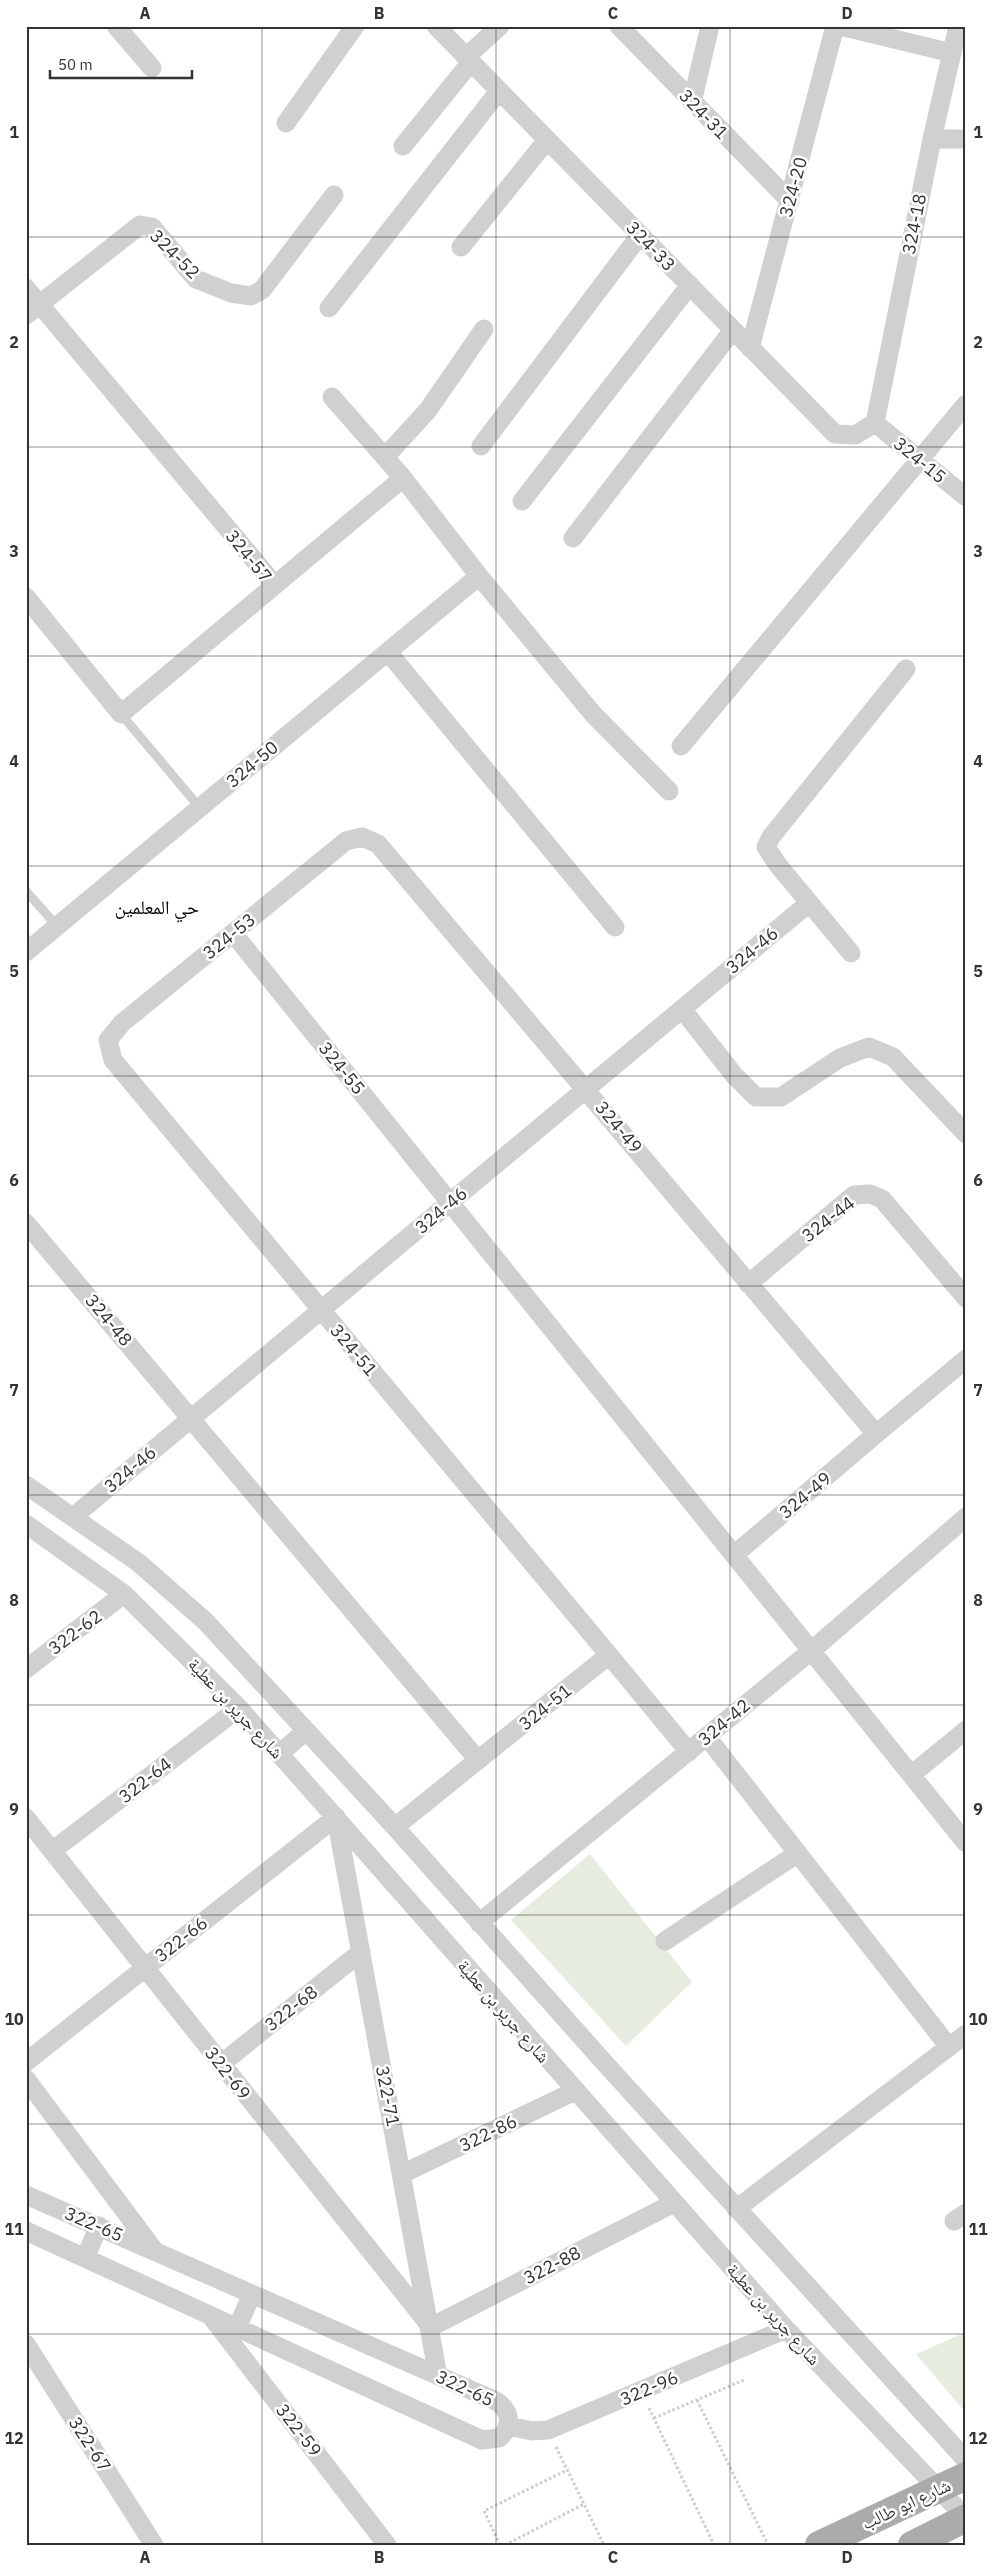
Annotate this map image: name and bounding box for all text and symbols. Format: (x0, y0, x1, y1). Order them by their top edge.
text: A (140, 3, 151, 23)
text: B (374, 3, 385, 23)
text: C (608, 3, 618, 23)
text: D (841, 3, 853, 23)
scale bar (50, 48, 192, 80)
text: 50 m (58, 55, 93, 74)
street label: 324-31 (674, 84, 734, 144)
text: 1 (9, 122, 19, 142)
text: 1 (973, 122, 983, 142)
street label: 324-20 (774, 154, 812, 220)
street label: 324-18 (897, 192, 931, 256)
street label: 324-33 (621, 216, 681, 276)
street label: 324-52 (145, 224, 205, 284)
text: 2 (9, 332, 19, 352)
text: 2 (973, 332, 983, 352)
street label: 324-15 (889, 432, 951, 488)
street label: 324-57 (221, 525, 277, 587)
text: 3 (9, 541, 19, 561)
text: 3 (973, 541, 983, 561)
street label: 324-50 (221, 736, 283, 792)
text: 4 (9, 751, 19, 771)
text: 4 (973, 751, 983, 771)
district label: حي المعلمين (115, 895, 199, 923)
street label: 324-53 (198, 908, 260, 964)
street label: 324-46 (721, 922, 783, 978)
text: 5 (9, 961, 19, 981)
text: 5 (973, 961, 983, 981)
street label: 324-55 (314, 1037, 370, 1099)
street label: 324-49 (591, 1096, 647, 1158)
text: 6 (9, 1170, 19, 1190)
text: 6 (973, 1170, 983, 1190)
street label: 324-46 (410, 1182, 472, 1238)
street label: 324-44 (797, 1191, 859, 1247)
street label: 324-48 (81, 1289, 137, 1351)
street label: 324-51 (326, 1319, 382, 1381)
text: 7 (9, 1380, 19, 1400)
text: 7 (973, 1380, 983, 1400)
street label: 324-46 (99, 1441, 161, 1497)
street label: 324-49 (774, 1467, 836, 1523)
text: 8 (9, 1590, 19, 1610)
text: 8 (973, 1590, 983, 1610)
street label: 322-62 (44, 1604, 106, 1660)
street label: شارع جرير بن عطية (183, 1653, 289, 1763)
street label: 324-51 (514, 1679, 576, 1735)
street label: 324-42 (693, 1694, 755, 1750)
street label: 322-64 (114, 1752, 176, 1808)
text: 9 (9, 1799, 19, 1819)
text: 9 (973, 1799, 983, 1819)
street label: 322-66 (150, 1911, 212, 1967)
street label: شارع جرير بن عطية (453, 1955, 555, 2067)
street label: 322-68 (260, 1980, 322, 2036)
text: 10 (4, 2009, 24, 2029)
text: 10 (968, 2009, 988, 2029)
street label: 322-69 (200, 2042, 256, 2104)
street label: 322-71 (371, 2064, 405, 2128)
street label: 322-86 (455, 2109, 521, 2157)
street label: 322-65 (61, 2201, 127, 2247)
text: 11 (4, 2219, 24, 2239)
text: 11 (968, 2219, 988, 2239)
street label: 322-88 (520, 2241, 584, 2289)
street label: شارع جرير بن عطية (722, 2258, 826, 2370)
street label: 322-65 (432, 2365, 498, 2411)
street label: 322-96 (616, 2365, 682, 2411)
street label: 322-59 (271, 2399, 327, 2461)
street label: 322-67 (64, 2412, 116, 2476)
text: 12 (4, 2428, 24, 2448)
text: 12 (968, 2428, 988, 2448)
street label: شارع ابو طالب (858, 2473, 954, 2535)
text: A (140, 2547, 151, 2567)
text: B (374, 2547, 385, 2567)
text: C (608, 2547, 618, 2567)
text: D (841, 2547, 853, 2567)

